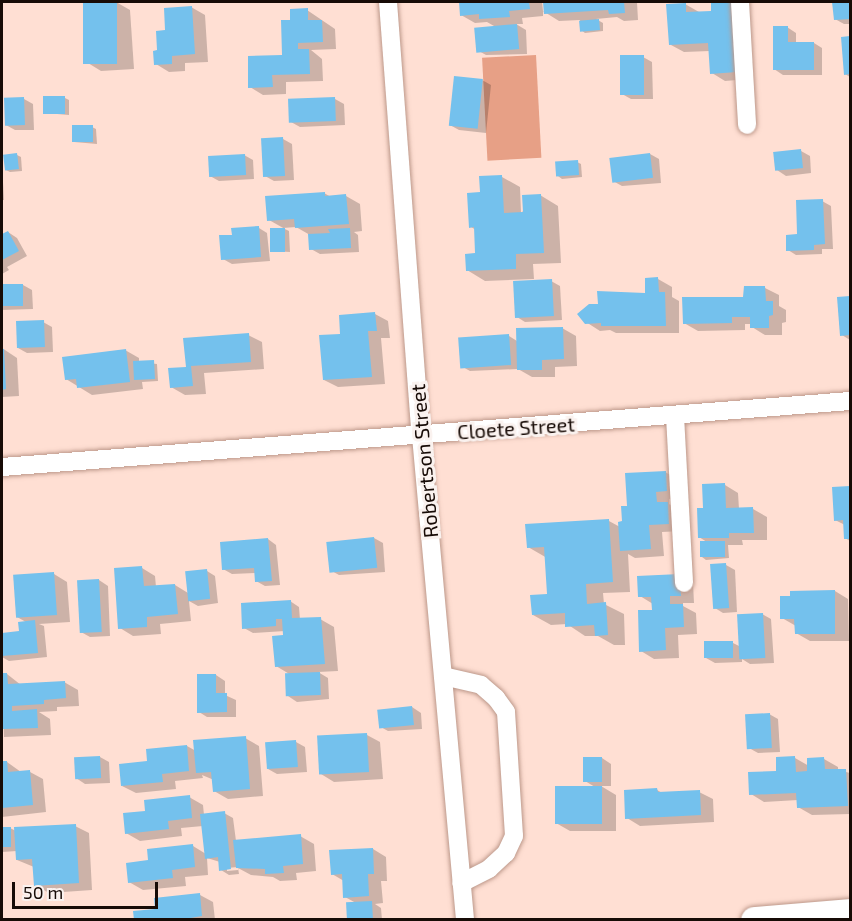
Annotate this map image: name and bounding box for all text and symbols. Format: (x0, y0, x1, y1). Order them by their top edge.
street label: Robertson Street (405, 383, 443, 539)
street label: Cloete Street (456, 412, 576, 444)
scale bar (15, 870, 160, 908)
text: 50 m (23, 881, 63, 903)

